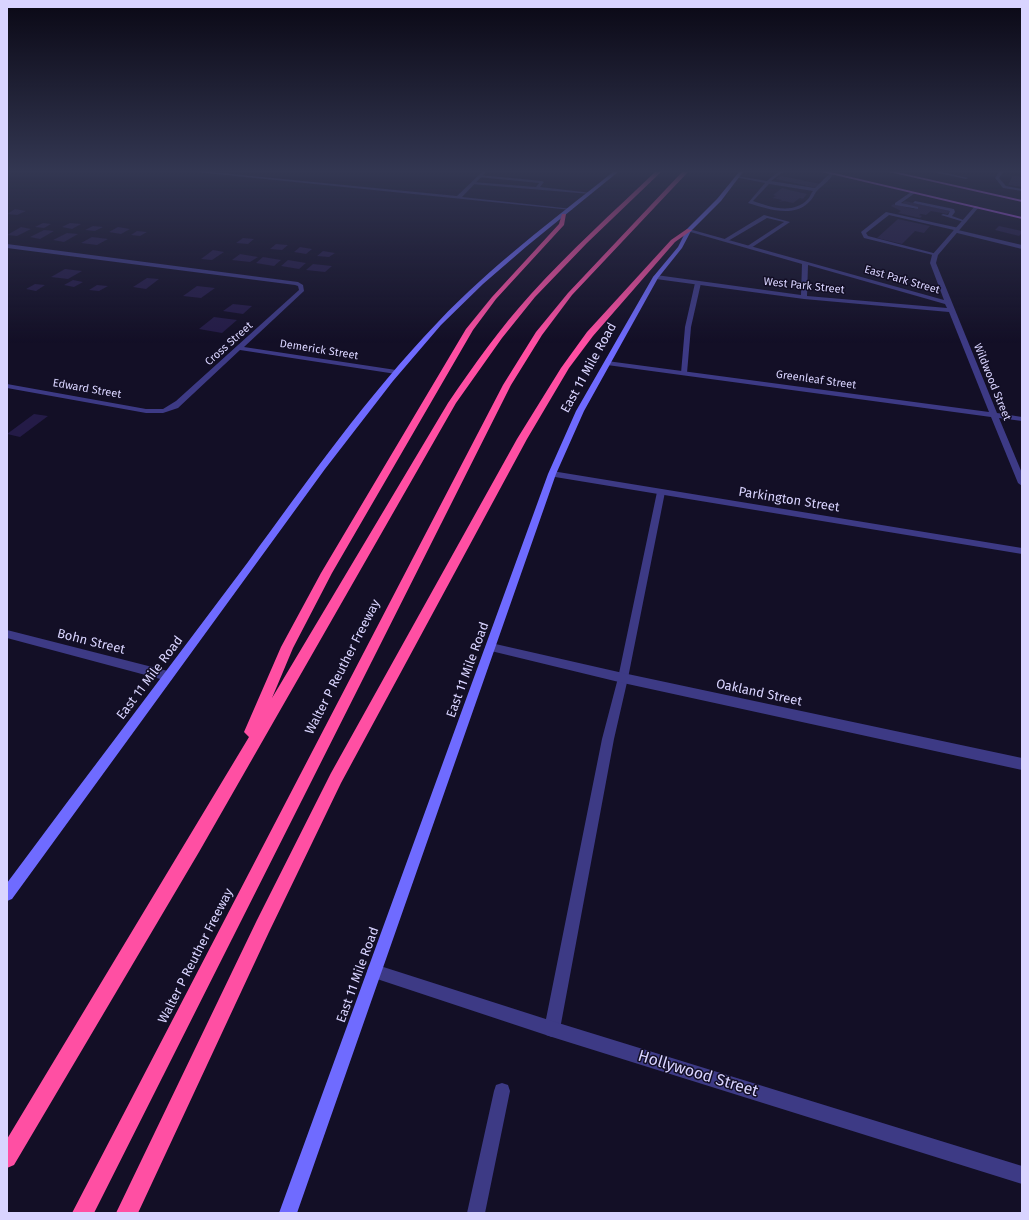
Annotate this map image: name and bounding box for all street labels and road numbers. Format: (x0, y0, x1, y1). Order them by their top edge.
street label: East Park Street (863, 263, 941, 297)
street label: West Park Street (763, 275, 845, 297)
street label: Cross Street (203, 319, 255, 369)
street label: East 11 Mile Road (558, 320, 620, 416)
street label: Demerick Street (279, 337, 359, 363)
street label: Wildwood Street (971, 342, 1013, 422)
street label: Greenleaf Street (775, 368, 857, 392)
street label: Edward Street (52, 376, 122, 402)
street label: Parkington Street (737, 484, 841, 516)
street label: Walter P Reuther Freeway (302, 597, 384, 737)
street label: East 11 Mile Road (443, 620, 493, 720)
street label: Bohn Street (55, 626, 127, 658)
street label: East 11 Mile Road (114, 633, 186, 723)
street label: Oakland Street (715, 676, 803, 710)
street label: Walter P Reuther Freeway (155, 886, 237, 1026)
street label: East 11 Mile Road (333, 925, 383, 1025)
street label: Hollywood Street (636, 1047, 760, 1101)

